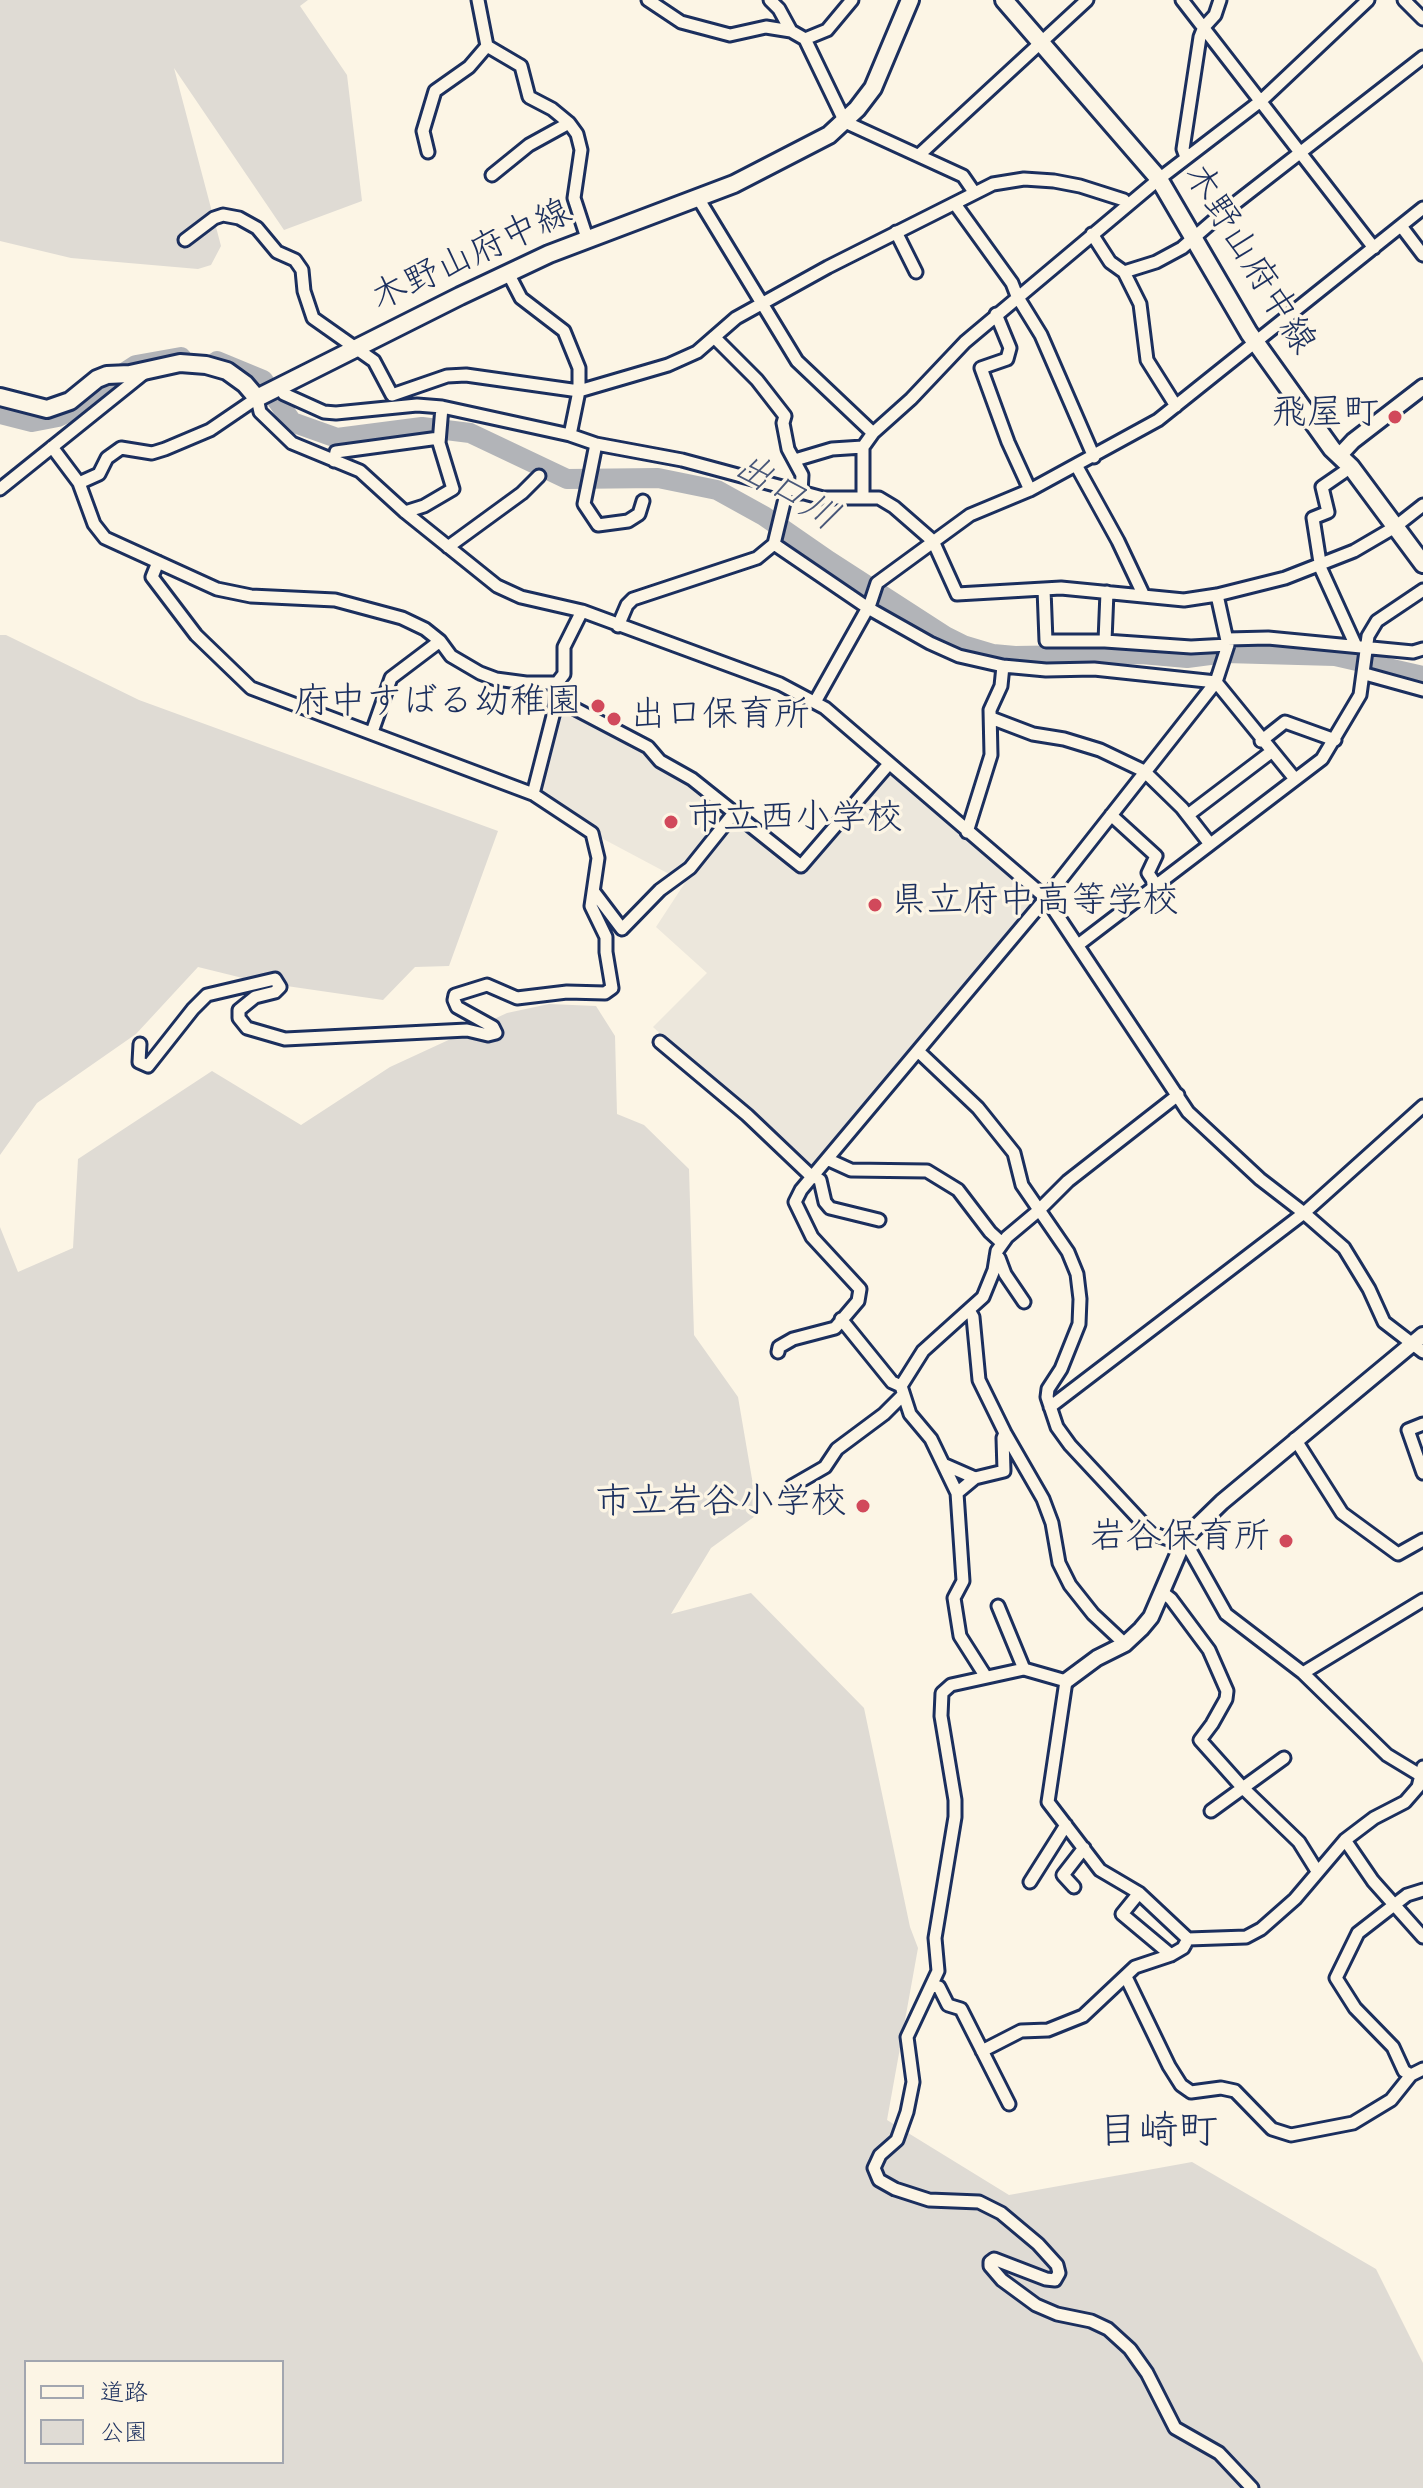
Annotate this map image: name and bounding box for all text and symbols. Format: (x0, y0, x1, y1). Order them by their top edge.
street label: 木野山府中線 (1170, 158, 1322, 364)
street label: 木野山府中線 (366, 194, 580, 324)
place label: 飛屋町 (1271, 395, 1379, 439)
marker: 飛屋町 (1386, 408, 1404, 426)
water label: 出口川 (723, 447, 845, 545)
place label: 府中すばる幼稚園 (294, 684, 582, 728)
marker: 府中すばる幼稚園 (589, 697, 607, 715)
place label: 出口保育所 (630, 697, 810, 741)
marker: 出口保育所 (605, 710, 623, 728)
place label: 市立西小学校 (687, 800, 903, 844)
marker: 市立西小学校 (662, 813, 680, 831)
place label: 県立府中高等学校 (891, 883, 1179, 927)
marker: 県立府中高等学校 (866, 896, 884, 914)
place label: 市立岩谷小学校 (595, 1484, 847, 1528)
marker: 市立岩谷小学校 (854, 1497, 872, 1515)
place label: 岩谷保育所 (1090, 1519, 1270, 1563)
marker: 岩谷保育所 (1277, 1532, 1295, 1550)
district label: 目崎町 (1098, 2112, 1218, 2160)
legend (24, 2360, 284, 2464)
text: 道路 (100, 2377, 148, 2412)
text: 公園 (100, 2417, 148, 2452)

